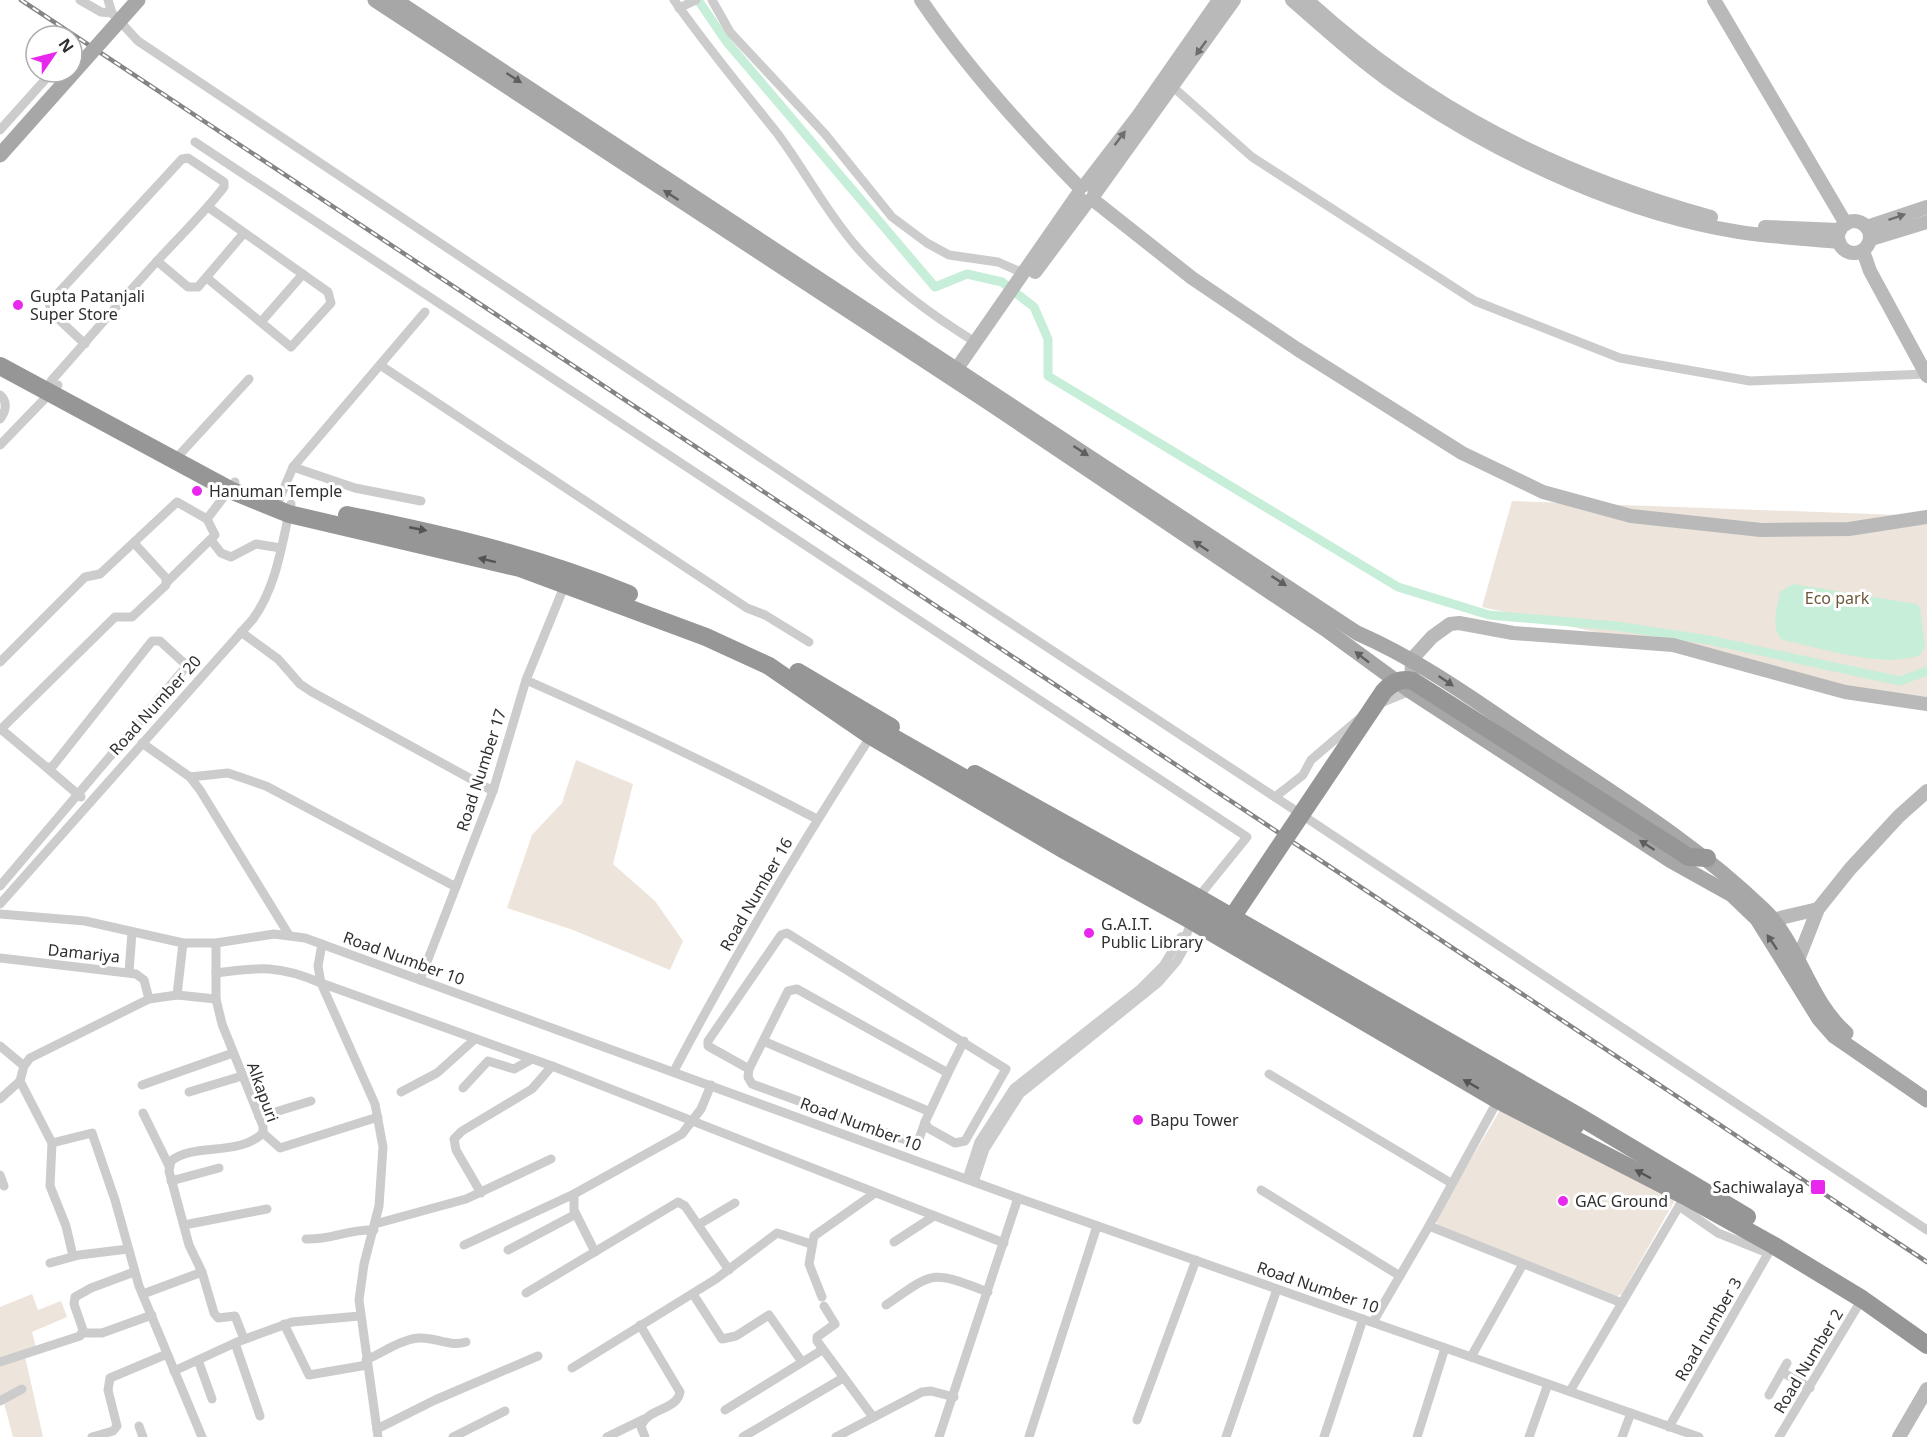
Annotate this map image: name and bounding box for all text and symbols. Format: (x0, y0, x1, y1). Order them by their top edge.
north arrow (24, 24, 84, 84)
text: N (54, 34, 79, 57)
one-way arrow (1196, 40, 1207, 56)
one-way arrow (506, 72, 522, 84)
one-way arrow (1114, 130, 1127, 146)
one-way arrow (663, 190, 679, 201)
one-way arrow (1888, 212, 1906, 222)
place label: Gupta Patanjali Super Store (30, 285, 145, 325)
marker: Gupta Patanjali Super Store (11, 298, 25, 312)
one-way arrow (1073, 445, 1089, 456)
place label: Hanuman Temple (209, 480, 342, 502)
marker: Hanuman Temple (190, 484, 204, 498)
one-way arrow (408, 525, 427, 534)
one-way arrow (1194, 540, 1210, 552)
one-way arrow (477, 555, 496, 564)
one-way arrow (1271, 575, 1287, 586)
park label: Eco park (1805, 587, 1870, 609)
street label: Road Number 20 (104, 650, 206, 760)
one-way arrow (1354, 650, 1370, 663)
one-way arrow (1437, 675, 1453, 687)
street label: Road Number 17 (451, 706, 511, 834)
street label: Road Number 16 (715, 833, 797, 955)
one-way arrow (1639, 840, 1655, 851)
place label: G.A.I.T. Public Library (1101, 913, 1204, 953)
street label: Road Number 10 (340, 926, 468, 990)
marker: G.A.I.T. Public Library (1082, 926, 1096, 940)
one-way arrow (1766, 934, 1778, 950)
street label: Damariya (47, 938, 121, 968)
street label: Alkapuri (242, 1059, 284, 1125)
one-way arrow (1462, 1079, 1479, 1089)
street label: Road Number 10 (797, 1092, 925, 1156)
place label: Bapu Tower (1150, 1109, 1239, 1131)
marker: Bapu Tower (1131, 1113, 1145, 1127)
one-way arrow (1635, 1170, 1652, 1179)
place label: Sachiwalaya (1713, 1176, 1804, 1198)
marker: Sachiwalaya (1809, 1178, 1827, 1196)
place label: GAC Ground (1575, 1190, 1668, 1212)
marker: GAC Ground (1556, 1194, 1570, 1208)
street label: Road Number 10 (1254, 1256, 1382, 1318)
street label: Road number 3 (1669, 1273, 1747, 1385)
street label: Road Number 2 (1768, 1305, 1848, 1417)

